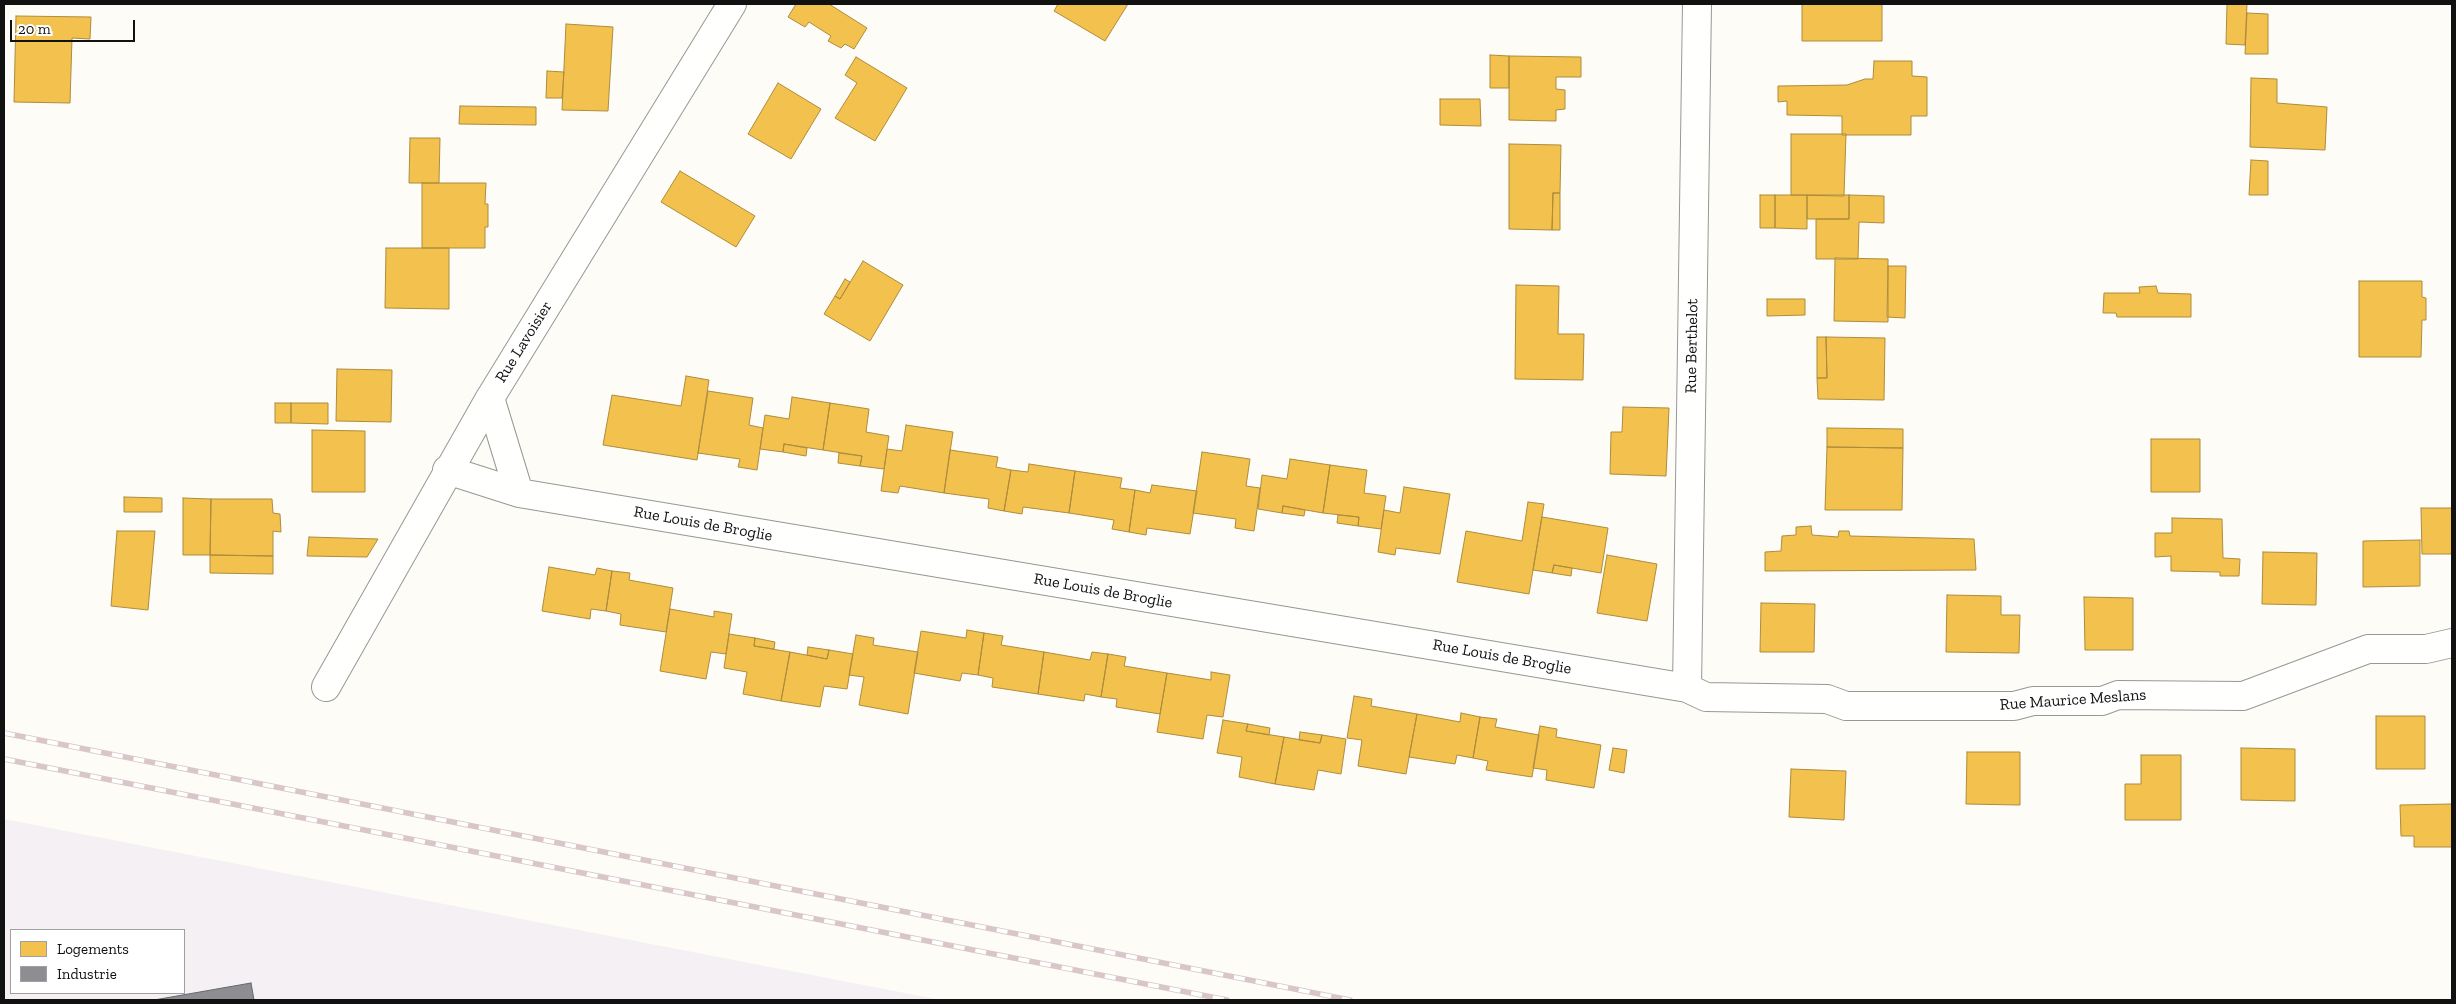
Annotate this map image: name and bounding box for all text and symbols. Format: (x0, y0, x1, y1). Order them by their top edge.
scale bar (12, 10, 138, 42)
text: 20 m (18, 20, 51, 38)
street label: Rue Lavoisier (491, 298, 557, 386)
street label: Rue Berthelot (1682, 298, 1702, 394)
street label: Rue Louis de Broglie (632, 502, 774, 546)
street label: Rue Louis de Broglie (1032, 569, 1174, 613)
street label: Rue Louis de Broglie (1431, 635, 1573, 679)
street label: Rue Maurice Meslans (1999, 685, 2147, 715)
legend (10, 929, 185, 994)
text: Logements (57, 940, 129, 958)
text: Industrie (57, 965, 117, 983)

